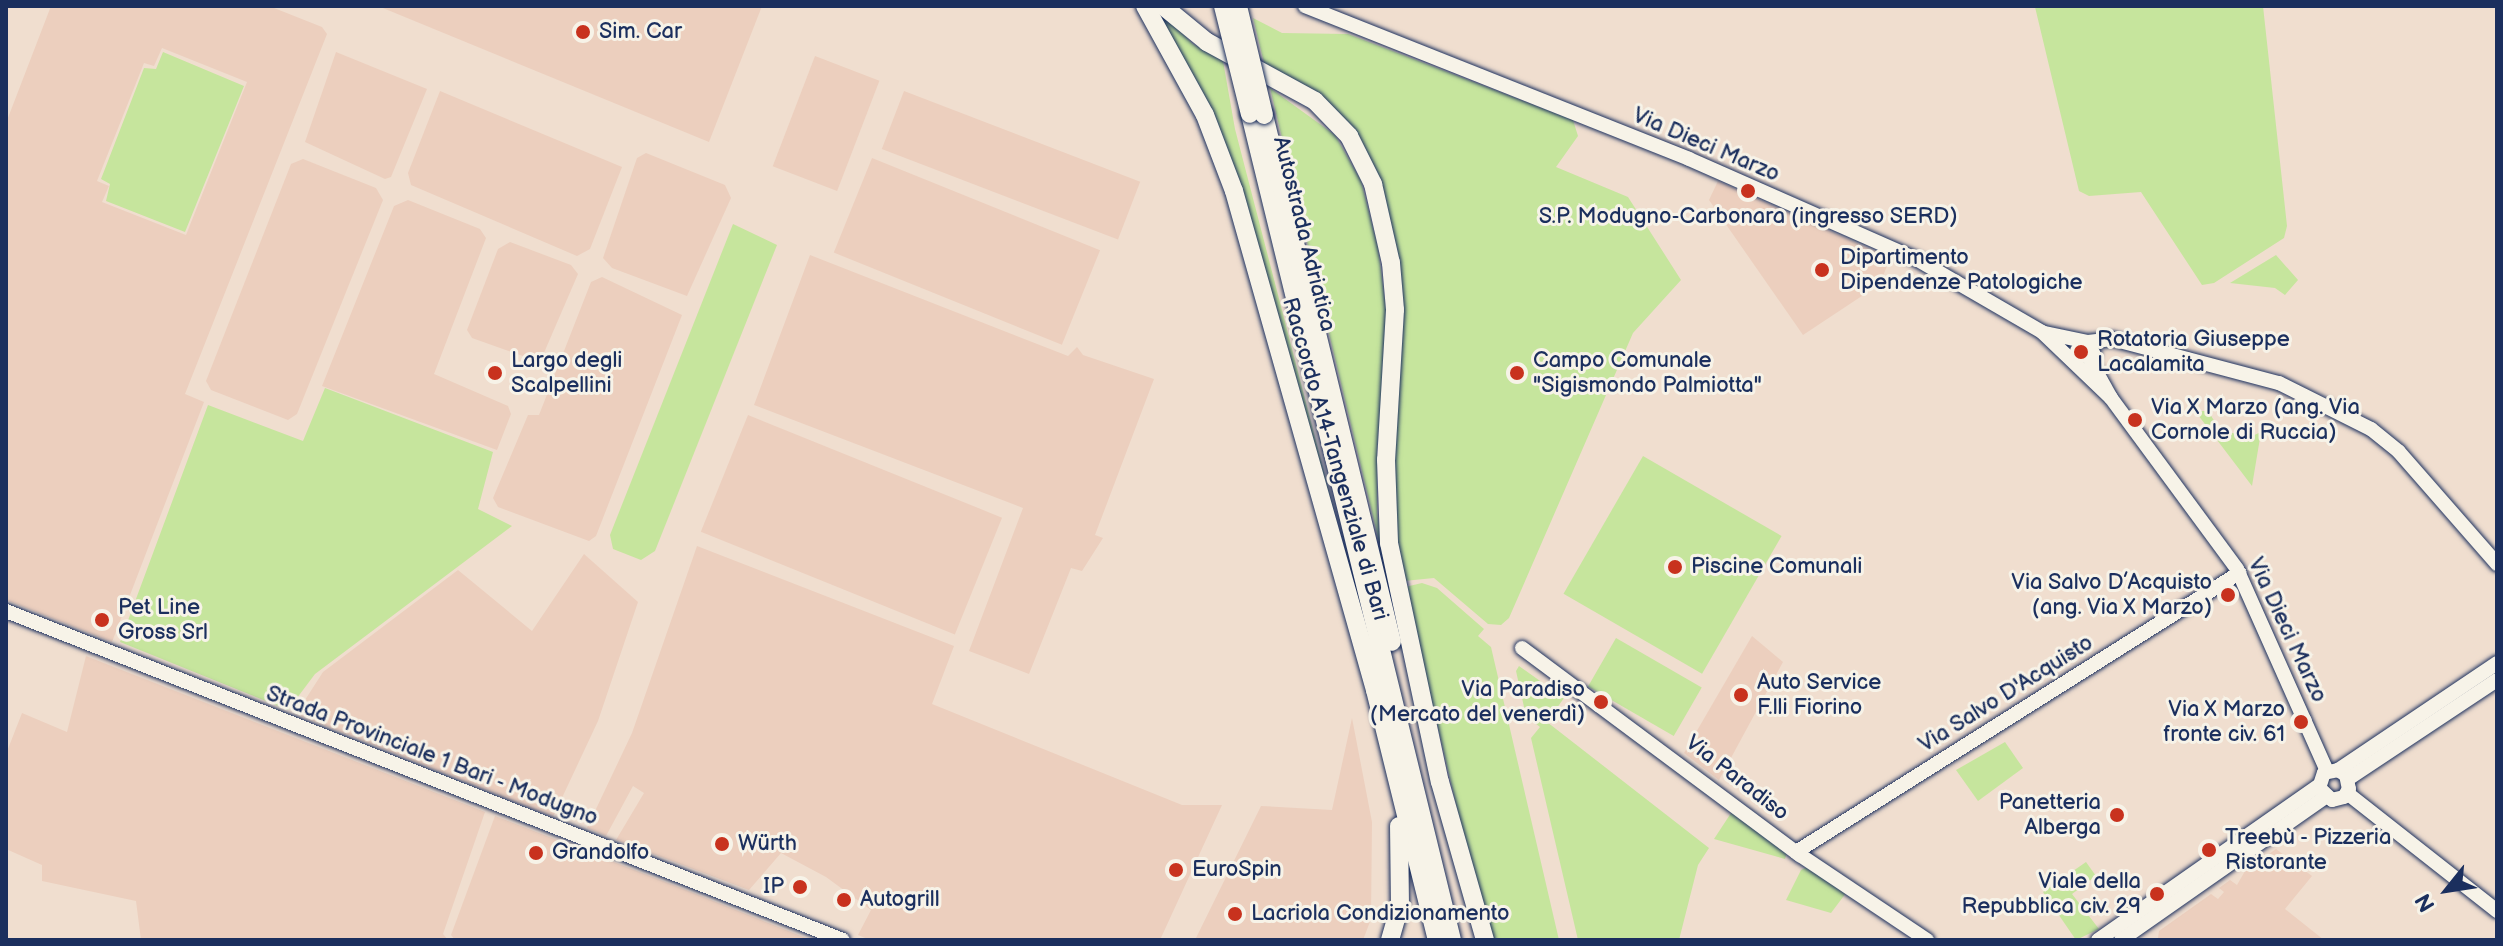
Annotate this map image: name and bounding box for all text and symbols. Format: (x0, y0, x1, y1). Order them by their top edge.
place label: Sim. Car (599, 19, 682, 45)
marker: Sim. Car (574, 23, 592, 41)
street label: Via Dieci Marzo (1629, 102, 1783, 188)
street label: Autostrada Adriatica (1267, 134, 1341, 334)
marker: S.P. Modugno-Carbonara (ingresso SERD) (1739, 182, 1757, 200)
place label: S.P. Modugno-Carbonara (ingresso SERD) (1538, 204, 1958, 230)
place label: Dipartimento Dipendenze Patologiche (1840, 244, 2083, 296)
marker: Dipartimento Dipendenze Patologiche (1811, 259, 1833, 281)
street label: Raccordo A14-Tangenziale di Bari (1276, 295, 1394, 623)
place label: Rotatoria Giuseppe Lacalamita (2097, 326, 2290, 378)
marker: Rotatoria Giuseppe Lacalamita (2072, 343, 2090, 361)
place label: Largo degli Scalpellini (511, 347, 623, 398)
place label: Campo Comunale "Sigismondo Palmiotta" (1533, 347, 1762, 398)
marker: Largo degli Scalpellini (486, 364, 504, 382)
marker: Campo Comunale "Sigismondo Palmiotta" (1508, 364, 1526, 382)
place label: Via X Marzo (ang. Via Cornole di Ruccia) (2151, 394, 2362, 446)
marker: Via X Marzo (ang. Via Cornole di Ruccia) (2126, 411, 2144, 429)
street label: Via Dieci Marzo (2242, 553, 2332, 707)
place label: Piscine Comunali (1691, 554, 1863, 580)
marker: Piscine Comunali (1666, 558, 1684, 576)
place label: Via Salvo D’Acquisto (ang. Via X Marzo) (2011, 569, 2212, 620)
marker: Via Salvo D’Acquisto (ang. Via X Marzo) (2219, 586, 2237, 604)
place label: Pet Line Gross Srl (118, 594, 208, 646)
marker: Pet Line Gross Srl (93, 611, 111, 629)
street label: Via Salvo D'Acquisto (1914, 630, 2098, 758)
place label: Auto Service F.lli Fiorino (1757, 669, 1882, 720)
place label: Via Paradiso (Mercato del venerdì) (1370, 676, 1585, 728)
street label: Strada Provinciale 1 Bari - Modugno (262, 680, 602, 832)
marker: Auto Service F.lli Fiorino (1732, 686, 1750, 704)
marker: Via Paradiso (Mercato del venerdì) (1592, 693, 1610, 711)
place label: Via X Marzo fronte civ. 61 (2163, 696, 2285, 748)
marker: Via X Marzo fronte civ. 61 (2292, 713, 2310, 731)
street label: Via Paradiso (1680, 730, 1794, 826)
place label: Panetteria Alberga (1999, 789, 2101, 840)
marker: Panetteria Alberga (2108, 806, 2126, 824)
place label: Treebù - Pizzeria Ristorante (2225, 824, 2393, 876)
place label: Würth (738, 831, 797, 857)
marker: Würth (713, 835, 731, 853)
place label: Grandolfo (552, 840, 649, 866)
marker: Treebù - Pizzeria Ristorante (2200, 841, 2218, 859)
marker: Grandolfo (527, 844, 545, 862)
north arrow (2407, 850, 2487, 930)
place label: EuroSpin (1192, 857, 1282, 883)
marker: EuroSpin (1167, 861, 1185, 879)
place label: Viale della Repubblica civ. 29 (1962, 868, 2141, 920)
place label: IP (763, 874, 784, 900)
marker: IP (791, 878, 809, 896)
marker: Viale della Repubblica civ. 29 (2148, 885, 2166, 903)
place label: Autogrill (860, 887, 940, 913)
text: N (2410, 888, 2442, 916)
marker: Autogrill (835, 891, 853, 909)
place label: Lacriola Condizionamento (1251, 901, 1509, 927)
marker: Lacriola Condizionamento (1226, 905, 1244, 923)

